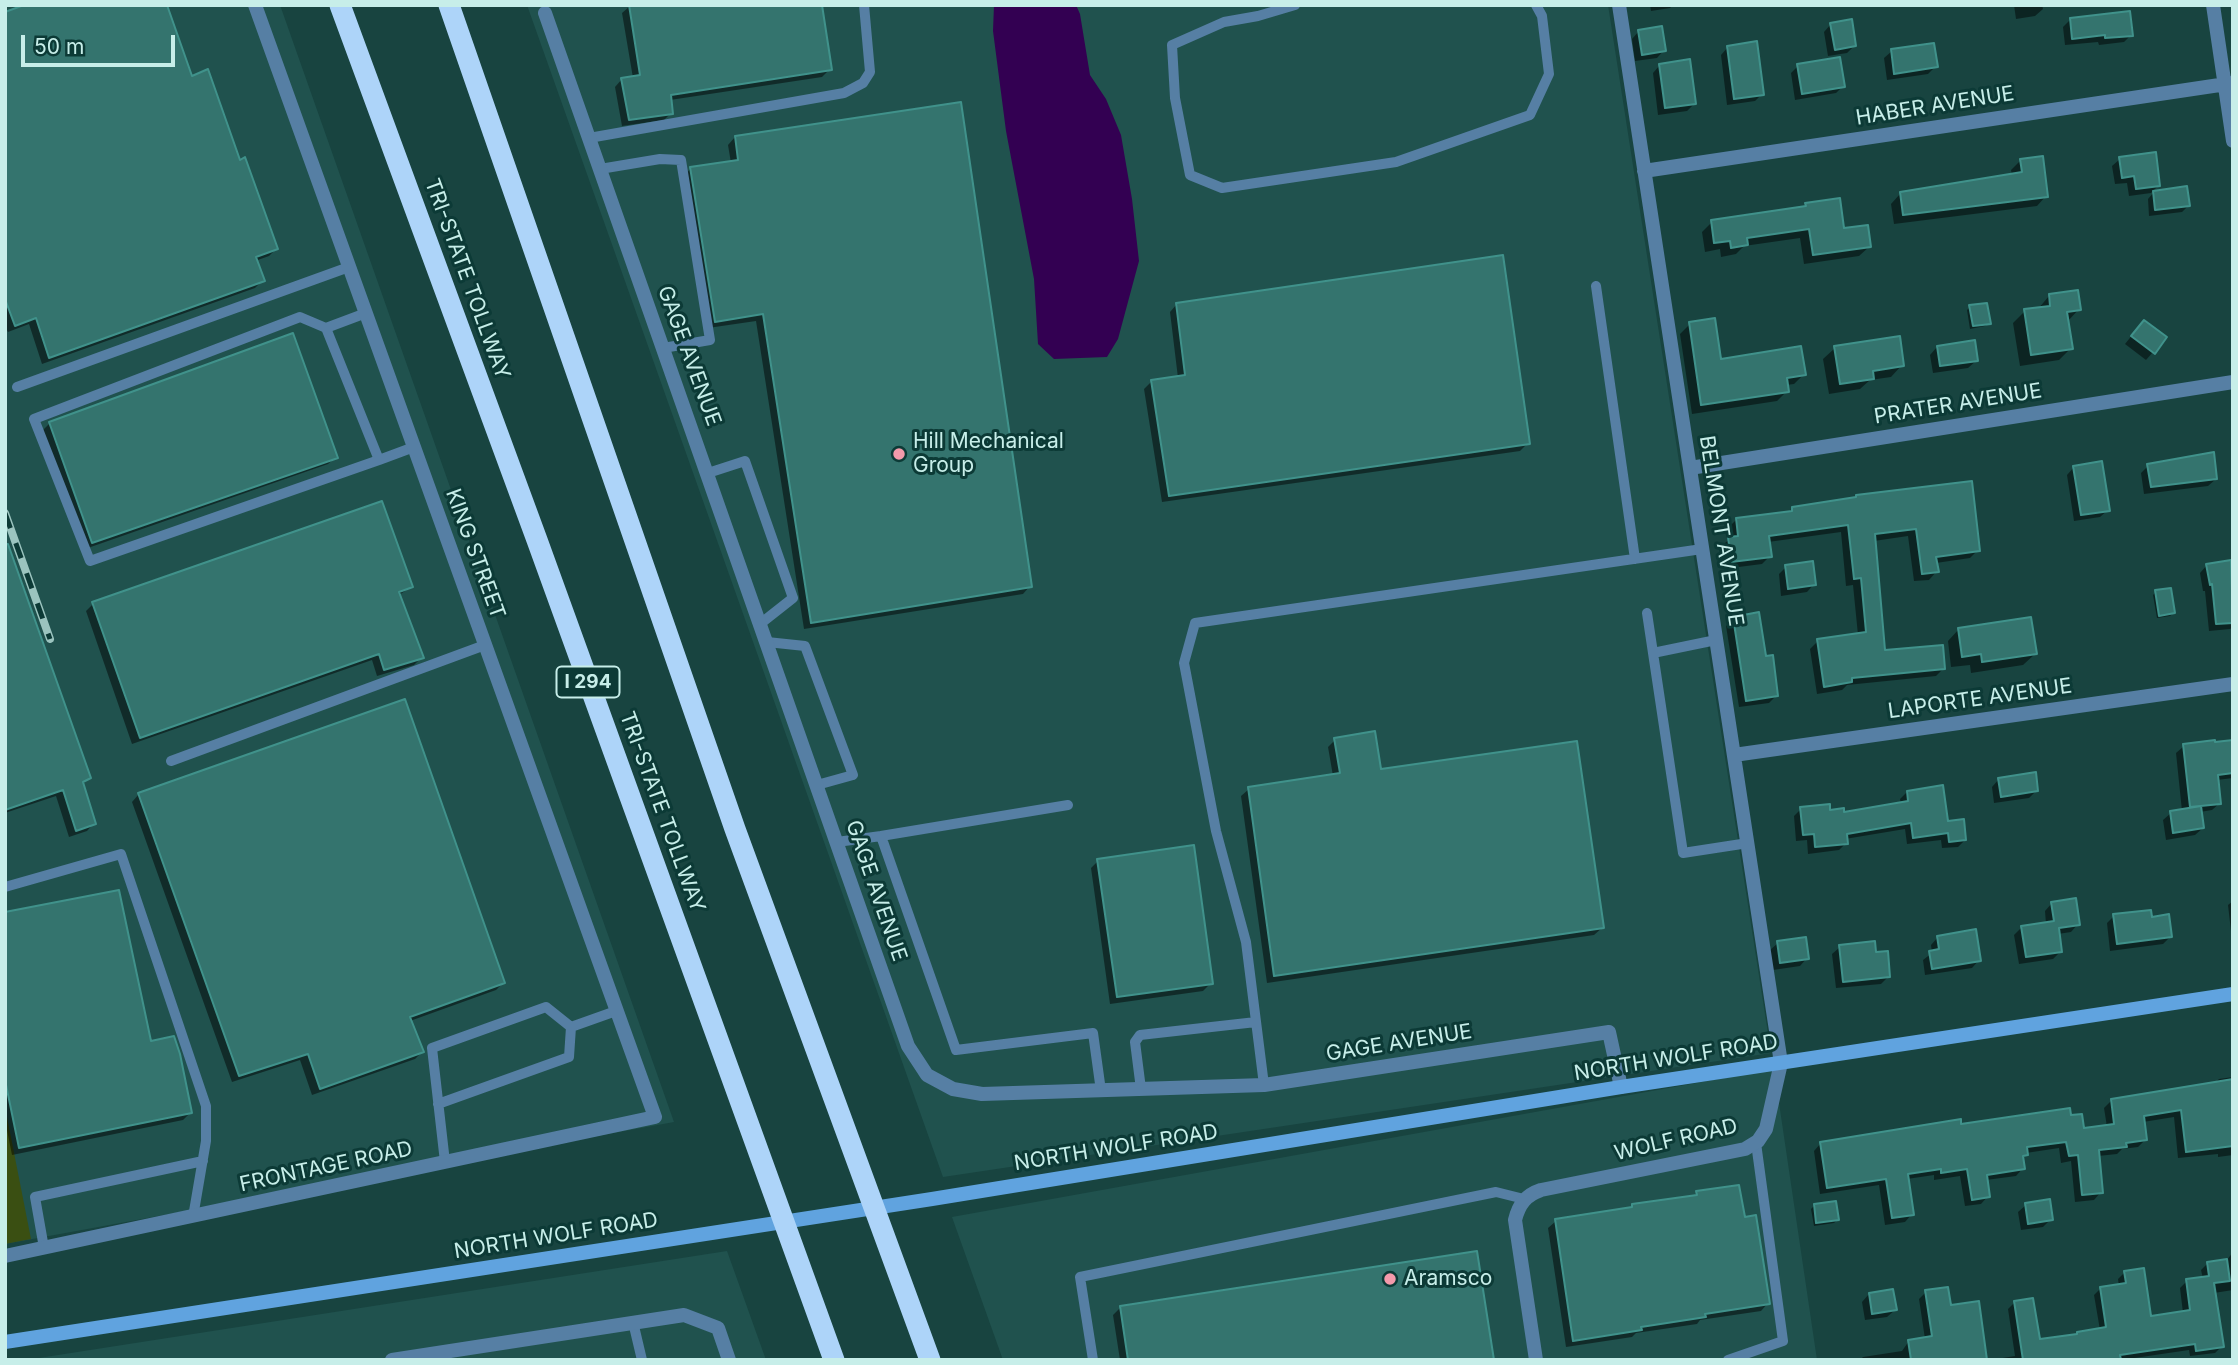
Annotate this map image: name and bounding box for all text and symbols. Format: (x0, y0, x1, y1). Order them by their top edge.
scale bar (24, 21, 178, 65)
text: 50 m (34, 34, 84, 59)
street label: HABER AVENUE (1854, 81, 2016, 131)
street label: TRI-STATE TOLLWAY (419, 175, 515, 383)
street label: GAGE AVENUE (652, 282, 726, 430)
street label: PRATER AVENUE (1872, 378, 2044, 430)
place label: Hill Mechanical Group (913, 429, 1064, 479)
street label: BELMONT AVENUE (1693, 434, 1749, 628)
marker: Hill Mechanical Group (891, 446, 907, 462)
street label: KING STREET (440, 486, 510, 622)
road number: I 294 (556, 666, 620, 698)
street label: LAPORTE AVENUE (1886, 674, 2074, 724)
street label: TRI-STATE TOLLWAY (614, 708, 710, 916)
street label: GAGE AVENUE (840, 817, 912, 965)
street label: GAGE AVENUE (1324, 1019, 1474, 1067)
street label: NORTH WOLF ROAD (1572, 1029, 1780, 1087)
street label: WOLF ROAD (1612, 1114, 1740, 1166)
street label: NORTH WOLF ROAD (1012, 1119, 1220, 1177)
street label: FRONTAGE ROAD (237, 1136, 415, 1198)
street label: NORTH WOLF ROAD (452, 1207, 660, 1265)
place label: Aramsco (1404, 1266, 1492, 1292)
marker: Aramsco (1382, 1271, 1398, 1287)

